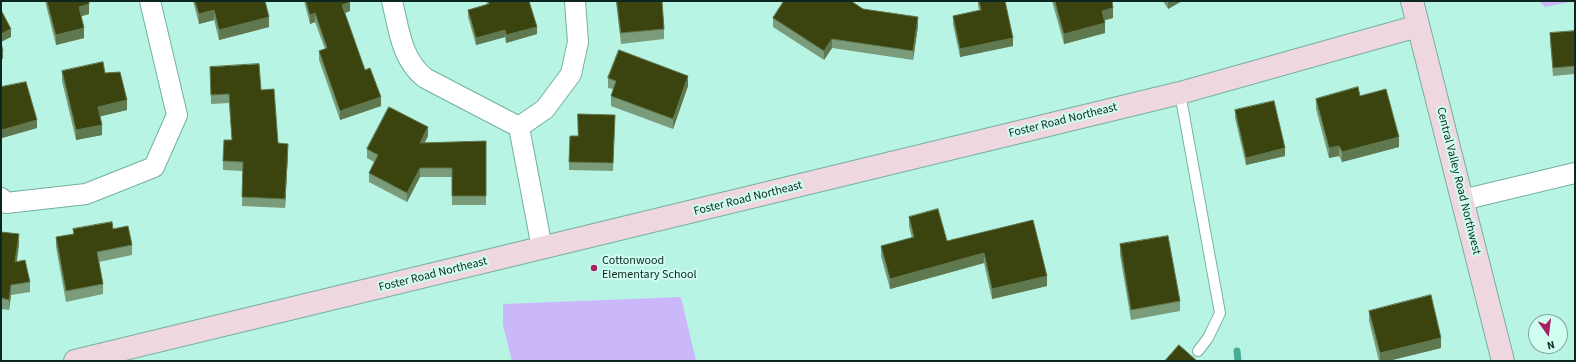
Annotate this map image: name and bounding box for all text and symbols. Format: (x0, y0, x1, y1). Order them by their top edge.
street label: Foster Road Northeast (1007, 101, 1119, 141)
street label: Central Valley Road Northwest (1433, 106, 1483, 256)
street label: Foster Road Northeast (692, 179, 804, 219)
place label: Cottonwood Elementary School (602, 254, 697, 282)
street label: Foster Road Northeast (377, 255, 489, 295)
marker: Cottonwood Elementary School (589, 263, 599, 273)
north arrow (1528, 314, 1568, 354)
text: N (1545, 337, 1556, 353)

